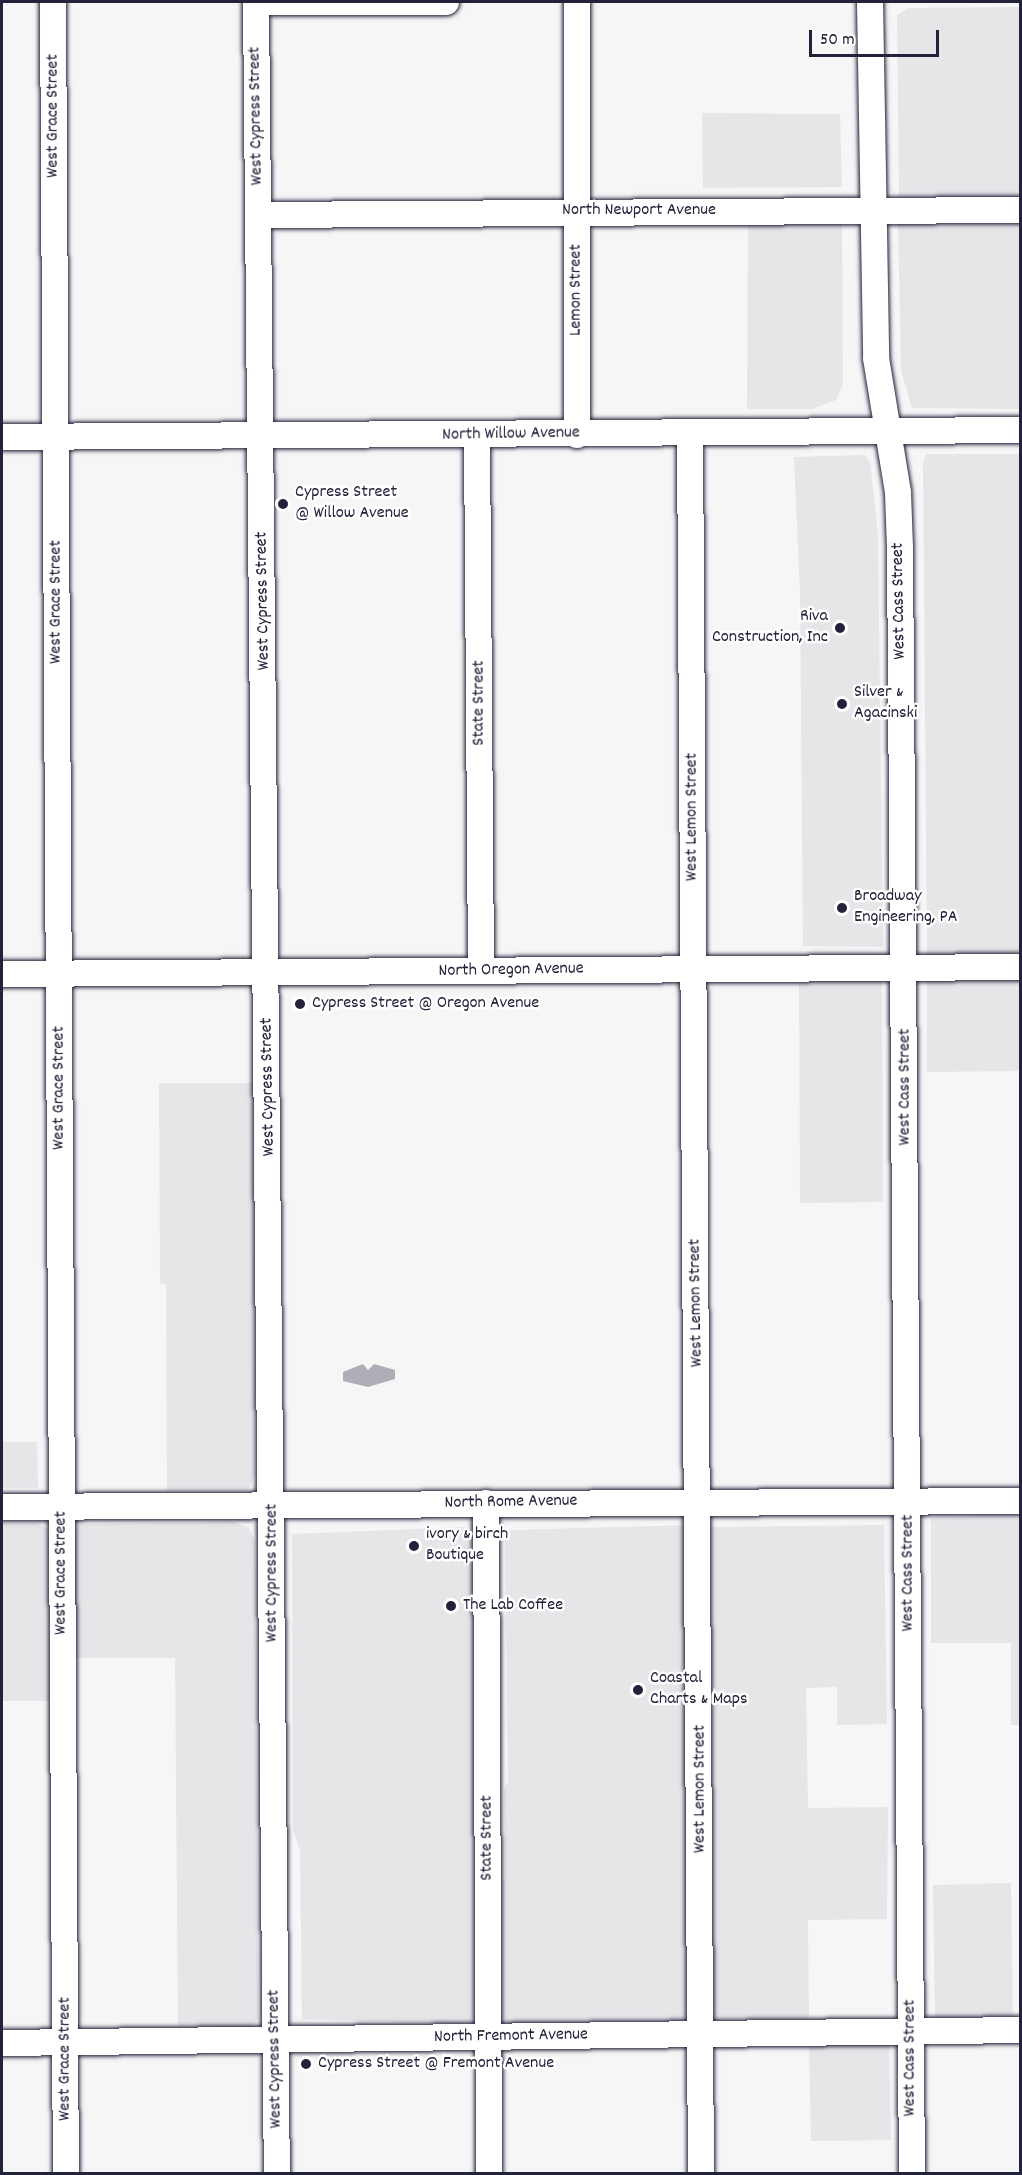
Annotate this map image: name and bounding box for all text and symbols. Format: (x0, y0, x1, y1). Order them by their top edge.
scale bar (812, 18, 942, 56)
text: 50 m (820, 28, 855, 53)
street label: West Cypress Street (245, 46, 269, 186)
street label: West Grace Street (43, 54, 65, 178)
street label: North Newport Avenue (562, 200, 716, 222)
street label: Lemon Street (566, 244, 588, 336)
street label: North Willow Avenue (442, 423, 580, 447)
place label: Cypress Street @ Willow Avenue (295, 483, 409, 526)
marker: Cypress Street @ Willow Avenue (276, 497, 290, 511)
street label: West Cypress Street (252, 531, 276, 671)
street label: West Grace Street (46, 540, 68, 664)
street label: West Cass Street (888, 542, 912, 660)
place label: Riva Construction, Inc (712, 607, 828, 650)
marker: Riva Construction, Inc (833, 621, 847, 635)
street label: State Street (469, 660, 491, 746)
place label: Silver & Agacinski (854, 683, 917, 726)
marker: Silver & Agacinski (835, 697, 849, 711)
street label: West Lemon Street (682, 753, 704, 881)
place label: Broadway Engineering, PA (854, 887, 958, 930)
marker: Broadway Engineering, PA (835, 901, 849, 915)
street label: North Oregon Avenue (438, 959, 584, 983)
place label: Cypress Street @ Oregon Avenue (312, 993, 539, 1015)
marker: Cypress Street @ Oregon Avenue (293, 997, 307, 1011)
street label: West Cypress Street (257, 1017, 281, 1157)
street label: West Grace Street (49, 1026, 71, 1150)
street label: West Cass Street (895, 1029, 917, 1145)
street label: West Lemon Street (685, 1239, 709, 1367)
street label: North Rome Avenue (444, 1491, 578, 1515)
street label: West Cypress Street (262, 1504, 284, 1642)
street label: West Grace Street (51, 1511, 73, 1635)
street label: West Cass Street (898, 1515, 920, 1631)
place label: ivory & birch Boutique (426, 1525, 508, 1568)
marker: ivory & birch Boutique (407, 1539, 421, 1553)
place label: The Lab Coffee (463, 1595, 563, 1617)
marker: The Lab Coffee (444, 1599, 458, 1613)
place label: Coastal Charts & Maps (650, 1669, 748, 1712)
marker: Coastal Charts & Maps (631, 1683, 645, 1697)
street label: West Lemon Street (690, 1725, 712, 1853)
street label: State Street (477, 1795, 499, 1881)
street label: West Cypress Street (264, 1989, 288, 2129)
street label: West Grace Street (55, 1997, 77, 2121)
street label: West Cass Street (900, 2000, 922, 2116)
street label: North Fremont Avenue (434, 2025, 588, 2049)
place label: Cypress Street @ Fremont Avenue (318, 2053, 554, 2075)
marker: Cypress Street @ Fremont Avenue (299, 2057, 313, 2071)

